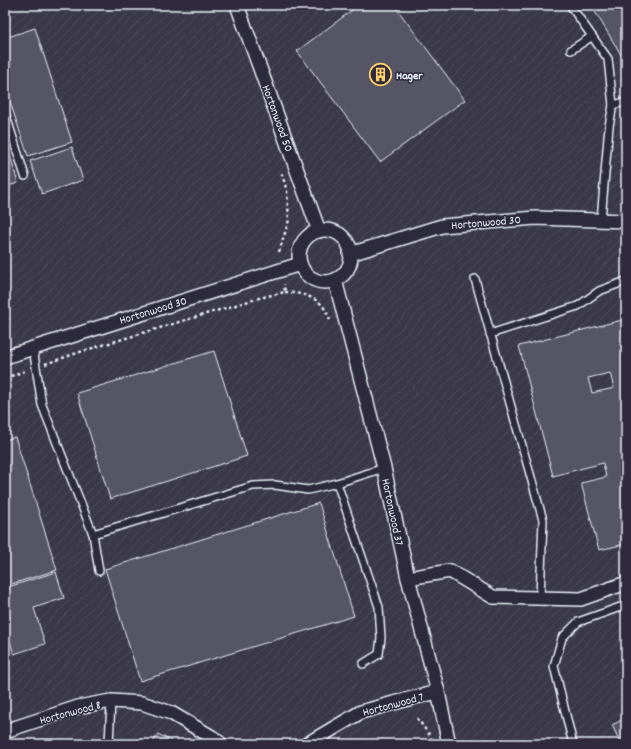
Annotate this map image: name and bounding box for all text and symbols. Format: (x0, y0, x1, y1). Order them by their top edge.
building icon: Hager (368, 62, 394, 88)
place label: Hager (396, 68, 423, 85)
street label: Hortonwood 50 (257, 83, 297, 154)
street label: Hortonwood 30 (451, 212, 522, 235)
street label: Hortonwood 30 (118, 293, 189, 330)
street label: Hortonwood 37 (376, 477, 407, 548)
street label: Hortonwood 7 (361, 689, 426, 722)
street label: Hortonwood 8 (38, 697, 103, 730)

